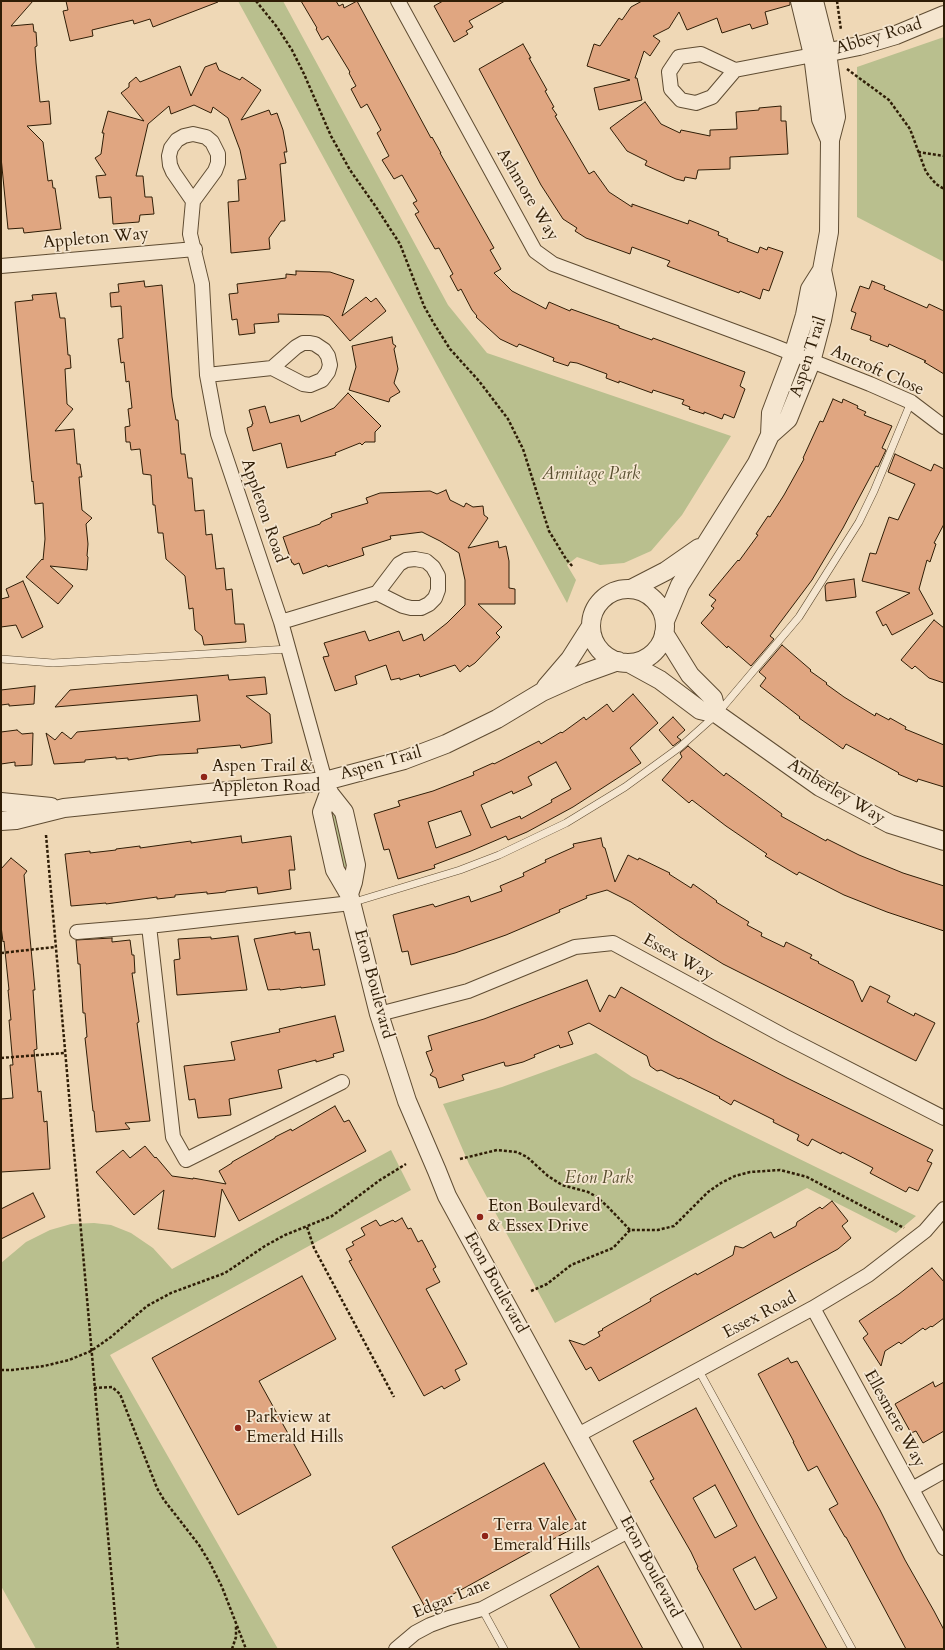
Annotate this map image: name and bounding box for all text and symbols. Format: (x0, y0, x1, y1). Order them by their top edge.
street label: Abbey Road (833, 14, 925, 60)
street label: Ashmore Way (491, 145, 563, 245)
street label: Appleton Way (42, 224, 150, 254)
street label: Aspen Trail (786, 314, 832, 400)
street label: Ancroft Close (827, 341, 927, 401)
street label: Appleton Road (236, 456, 290, 566)
park label: Armitage Park (542, 465, 640, 485)
street label: Aspen Trail (338, 743, 424, 785)
street label: Amberley Way (784, 755, 888, 829)
place label: Aspen Trail & Appleton Road (212, 757, 320, 797)
marker: Aspen Trail & Appleton Road (199, 772, 209, 782)
street label: Eton Boulevard (349, 927, 397, 1041)
street label: Essex Way (639, 930, 717, 986)
park label: Eton Park (565, 1169, 633, 1189)
place label: Eton Boulevard & Essex Drive (488, 1197, 601, 1237)
marker: Eton Boulevard & Essex Drive (475, 1212, 485, 1222)
street label: Eton Boulevard (459, 1229, 531, 1337)
street label: Essex Road (720, 1288, 800, 1344)
street label: Ellesmere Way (859, 1367, 929, 1471)
place label: Parkview at Emerald Hills (246, 1408, 343, 1448)
marker: Parkview at Emerald Hills (233, 1423, 243, 1433)
street label: Eton Boulevard (615, 1513, 685, 1621)
place label: Terra Vale at Emerald Hills (493, 1516, 590, 1556)
marker: Terra Vale at Emerald Hills (480, 1531, 490, 1541)
street label: Edgar Lane (410, 1574, 494, 1624)

